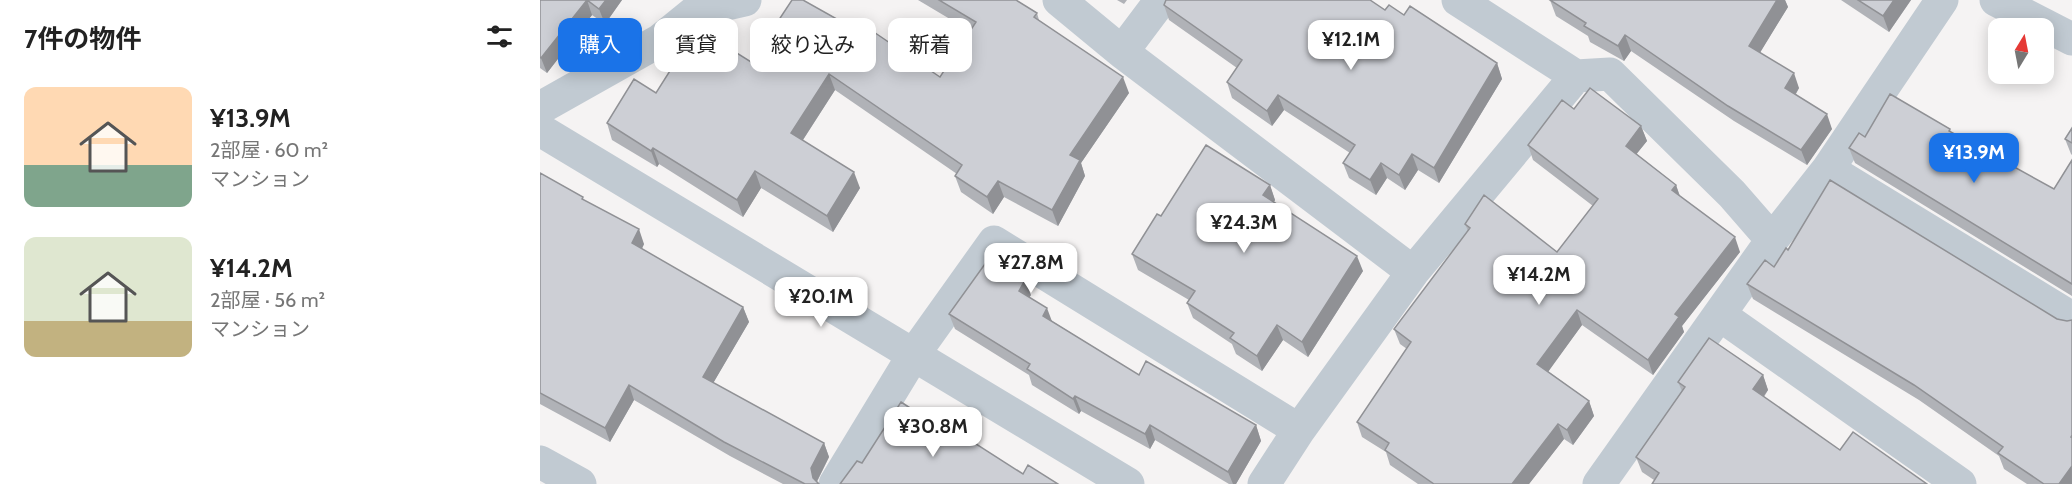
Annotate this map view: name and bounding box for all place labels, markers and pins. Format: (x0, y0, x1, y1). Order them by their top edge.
pin: ¥12.1M (1302, 20, 1400, 71)
pin: ¥13.9M (1925, 133, 2023, 184)
pin: ¥24.3M (1195, 203, 1293, 254)
pin: ¥27.8M (982, 243, 1080, 294)
pin: ¥14.2M (1490, 255, 1588, 306)
pin: ¥20.1M (772, 277, 870, 328)
pin: ¥30.8M (884, 407, 982, 458)

